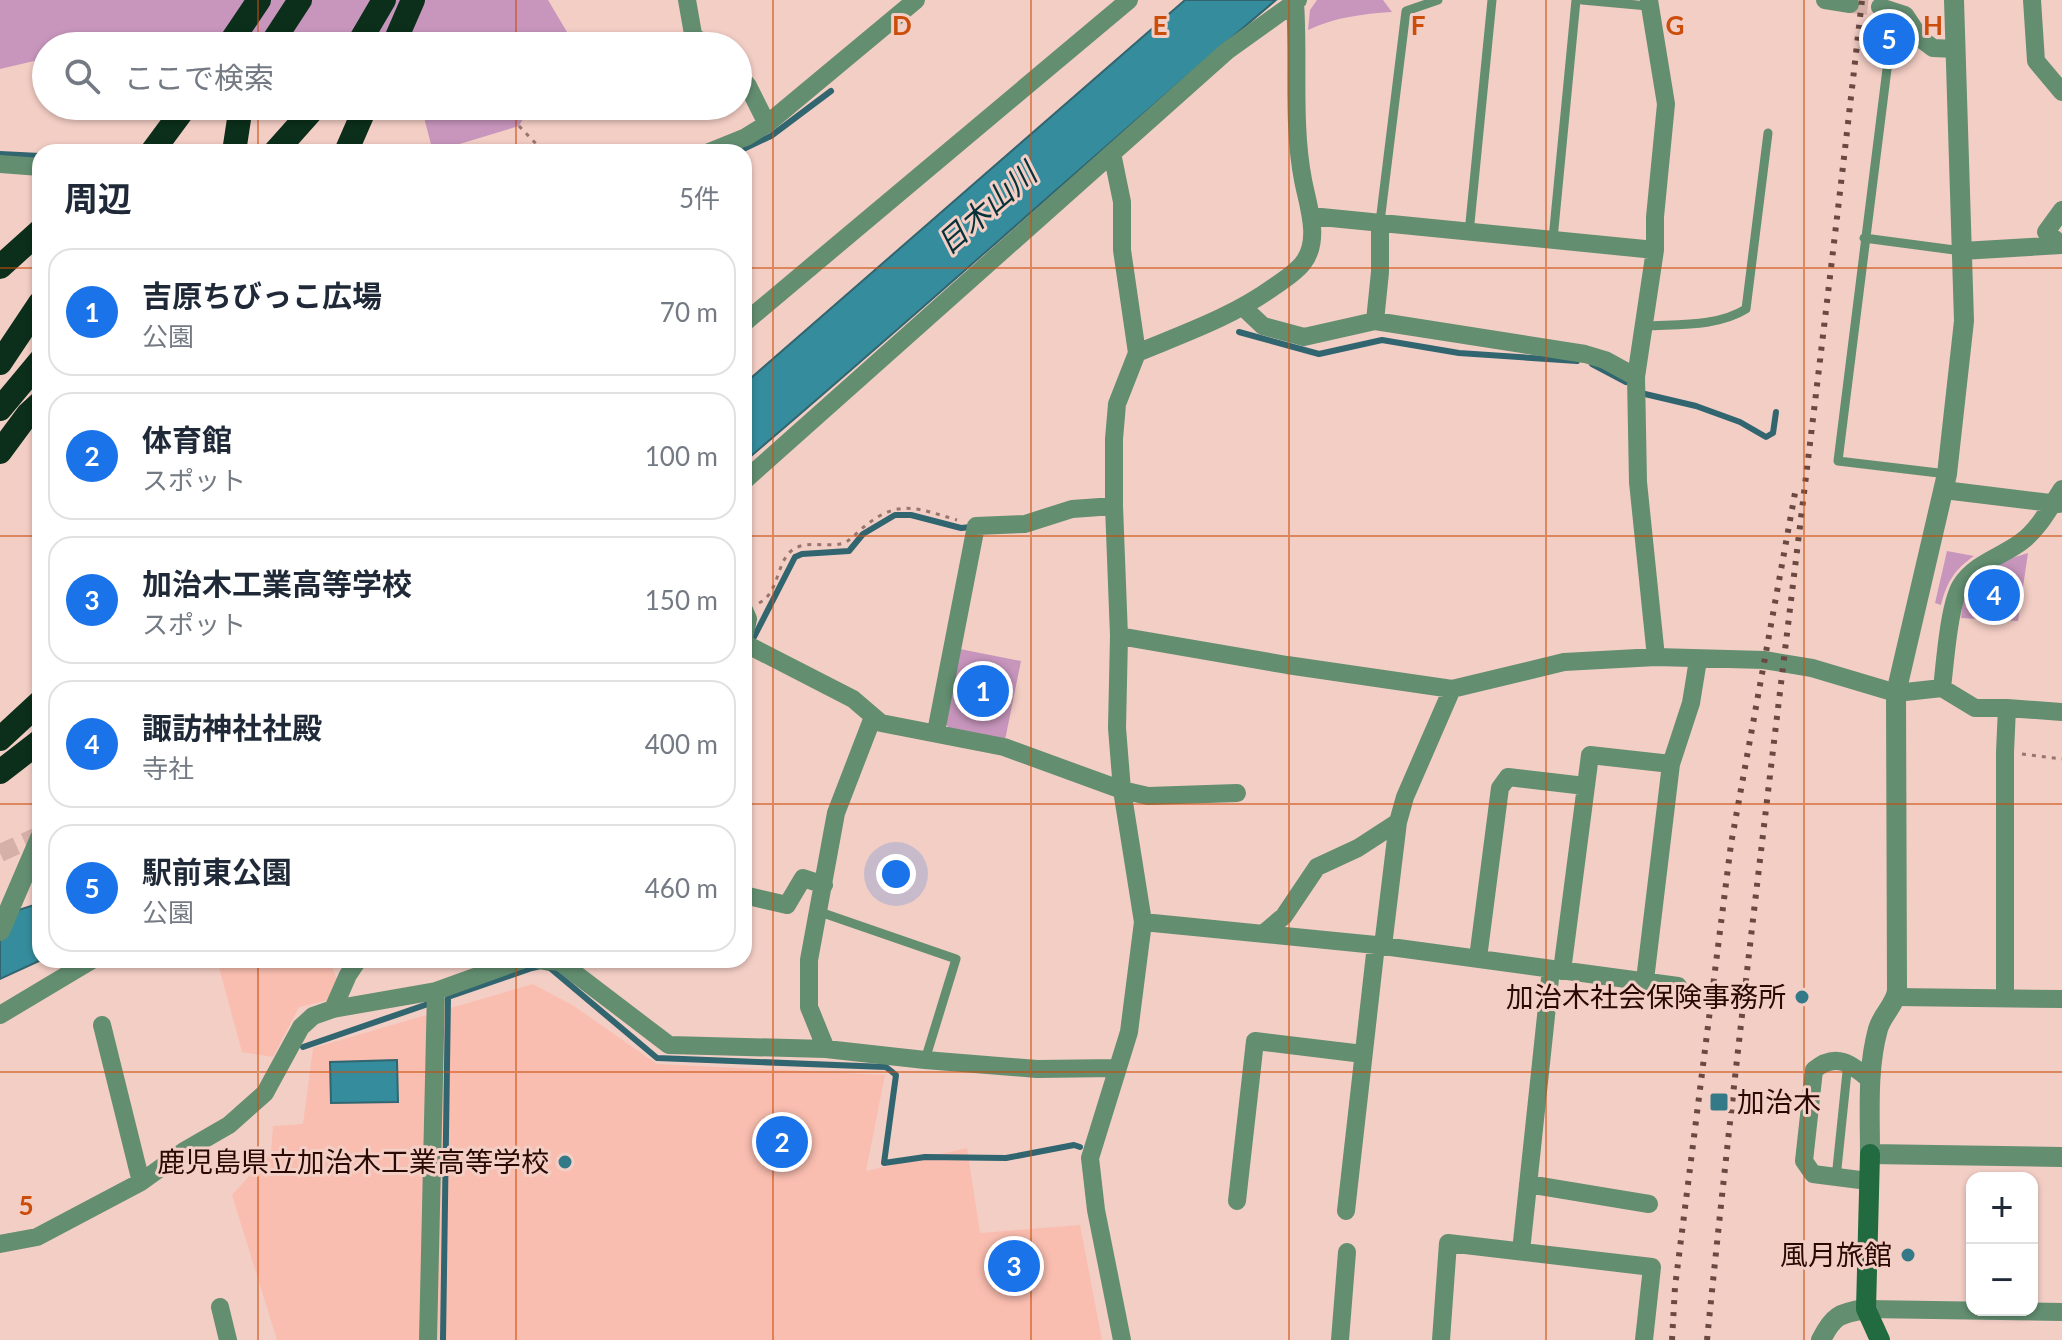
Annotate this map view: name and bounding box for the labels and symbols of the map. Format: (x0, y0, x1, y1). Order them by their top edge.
text: D (892, 9, 912, 41)
text: E (1153, 9, 1167, 41)
text: F (1411, 9, 1425, 41)
text: G (1666, 9, 1684, 41)
pin: 5 (1863, 9, 1915, 69)
text: H (1923, 9, 1943, 41)
water label: 日木山川 (929, 153, 1045, 260)
pin: 4 (1968, 565, 2020, 625)
pin: 1 (957, 661, 1009, 721)
your location (876, 854, 916, 894)
place label: 加治木社会保険事務所 (1506, 979, 1786, 1013)
marker: 加治木社会保険事務所 (1793, 988, 1811, 1006)
place label: 加治木 (1737, 1084, 1821, 1118)
marker: 加治木 (1708, 1091, 1730, 1113)
pin: 2 (756, 1112, 808, 1172)
place label: 鹿児島県立加治木工業高等学校 (157, 1144, 549, 1178)
marker: 鹿児島県立加治木工業高等学校 (556, 1153, 574, 1171)
text: 5 (18, 1189, 34, 1221)
pin: 3 (988, 1236, 1040, 1296)
place label: 風月旅館 (1780, 1237, 1892, 1271)
marker: 風月旅館 (1899, 1246, 1917, 1264)

